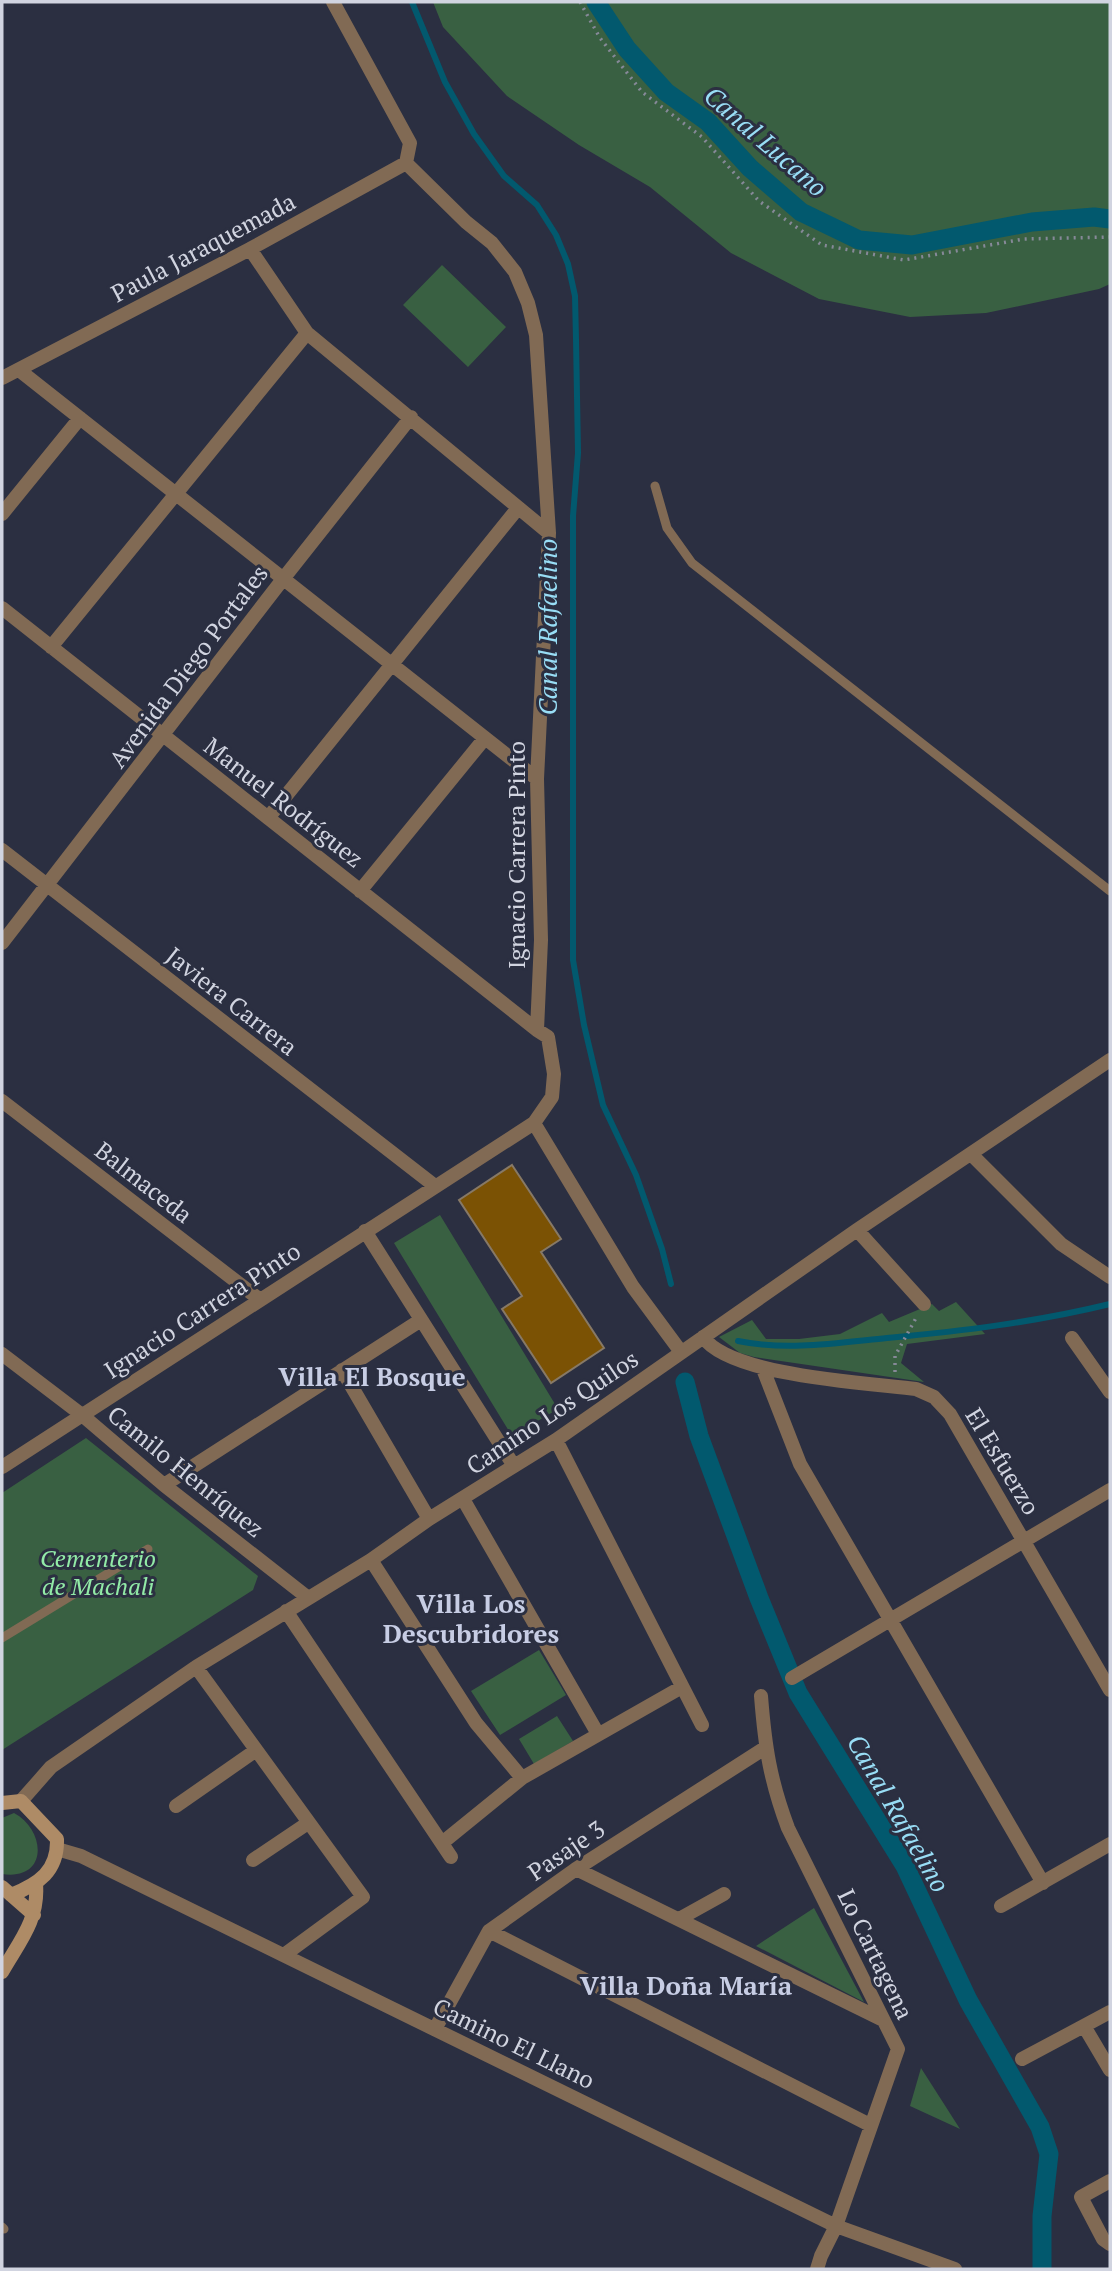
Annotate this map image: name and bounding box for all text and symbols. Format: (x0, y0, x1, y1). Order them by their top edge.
water label: Canal Lucano (697, 78, 835, 204)
street label: Paula Jaraquemada (105, 185, 301, 309)
water label: Canal Rafaelino (530, 538, 564, 716)
street label: Avenida Diego Portales (101, 558, 275, 774)
street label: Manuel Rodríguez (198, 730, 370, 874)
street label: Ignacio Carrera Pinto (500, 741, 532, 969)
street label: Javiera Carrera (160, 940, 304, 1062)
street label: Balmaceda (89, 1134, 199, 1230)
street label: Ignacio Carrera Pinto (98, 1234, 306, 1386)
street label: Camino Los Quilos (460, 1342, 644, 1482)
district label: Villa El Bosque (278, 1359, 466, 1393)
street label: Camilo Henríquez (101, 1398, 271, 1544)
street label: El Esfuerzo (959, 1402, 1047, 1520)
park label: Cementerio de Machali (40, 1542, 156, 1602)
district label: Villa Los Descubridores (383, 1586, 559, 1650)
water label: Canal Rafaelino (840, 1728, 958, 1898)
street label: Pasaje 3 (521, 1813, 611, 1887)
street label: Lo Cartagena (831, 1884, 921, 2024)
district label: Villa Doña María (580, 1968, 793, 2002)
street label: Camino El Llano (428, 1990, 600, 2096)

